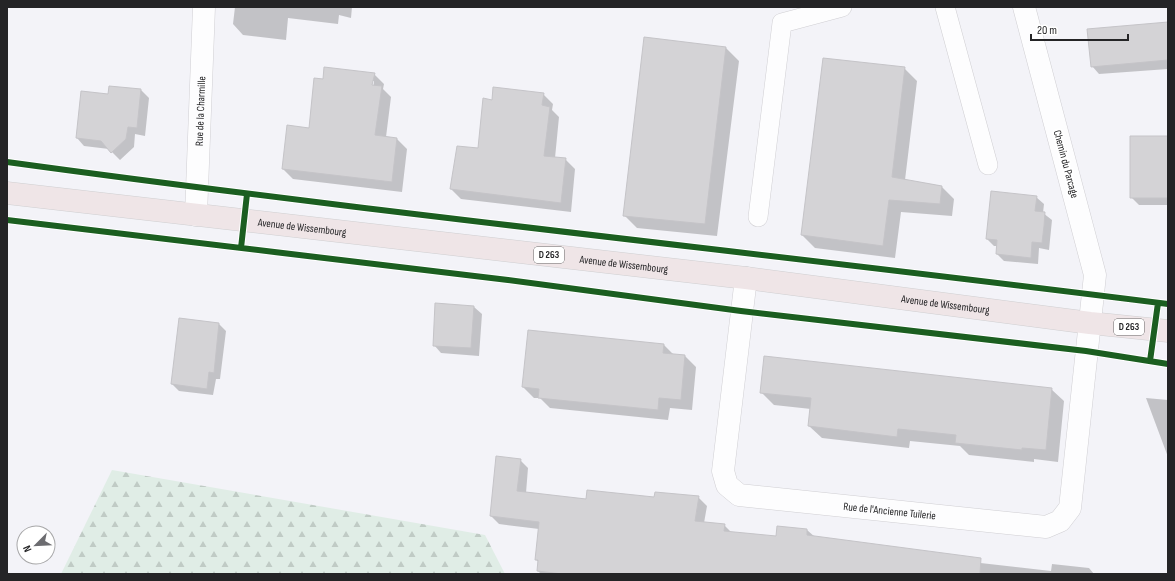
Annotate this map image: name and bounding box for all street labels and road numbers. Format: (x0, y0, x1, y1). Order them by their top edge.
street label: Rue de la Charmille (192, 76, 208, 146)
street label: Chemin du Parcage (1051, 129, 1081, 199)
street label: Avenue de Wissembourg (256, 215, 348, 239)
road number: D 263 (534, 247, 564, 263)
street label: Avenue de Wissembourg (578, 252, 669, 276)
street label: Avenue de Wissembourg (899, 292, 991, 316)
road number: D 263 (1114, 319, 1144, 335)
street label: Rue de l'Ancienne Tuilerie (843, 499, 937, 522)

